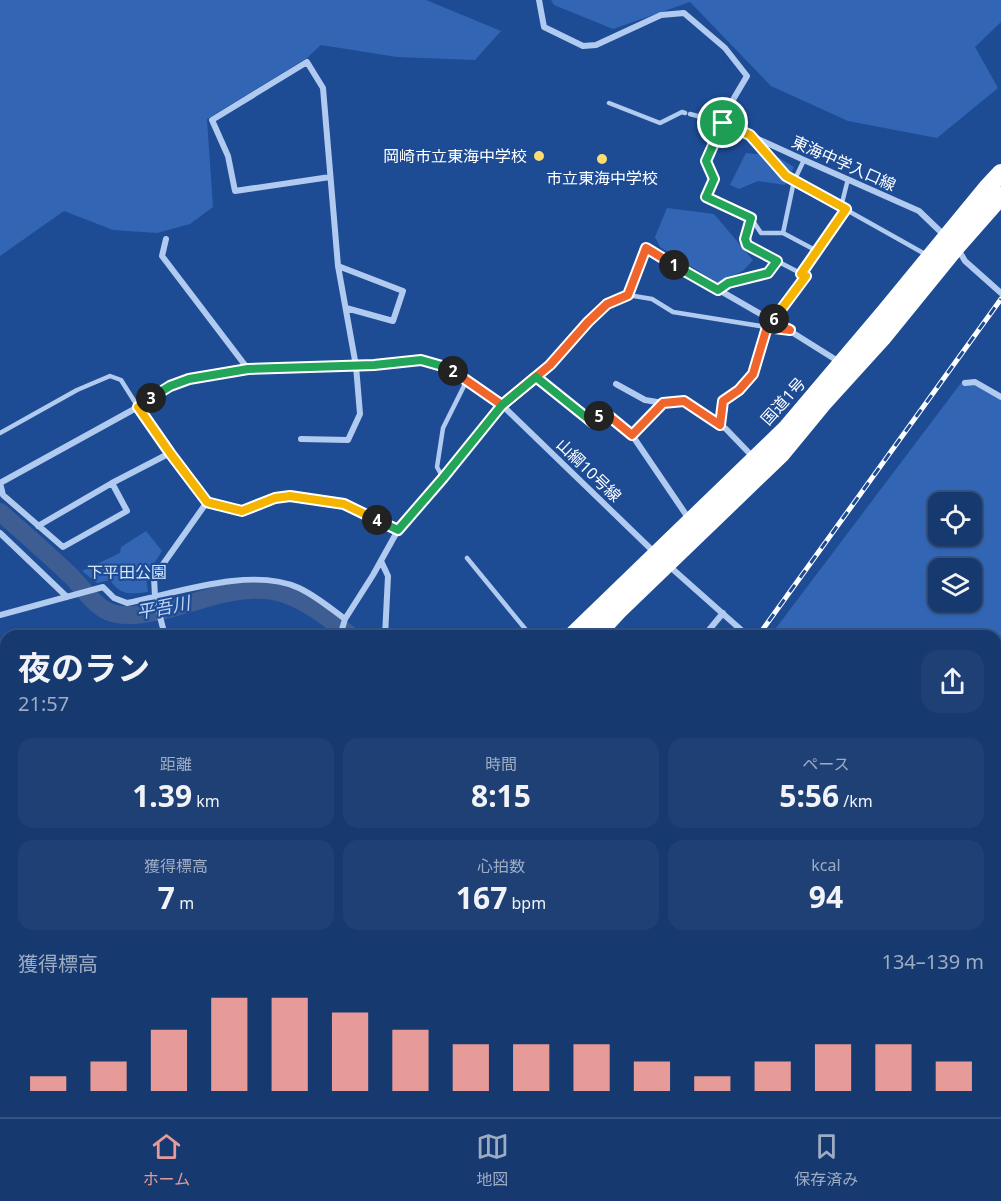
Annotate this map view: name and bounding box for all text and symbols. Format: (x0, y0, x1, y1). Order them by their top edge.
pin (697, 97, 748, 148)
icon: arrive (706, 106, 739, 139)
street label: 東海中学入口線 (788, 130, 900, 196)
place label: 岡崎市立東海中学校 (383, 145, 527, 167)
marker: 岡崎市立東海中学校 (532, 149, 546, 163)
marker: 市立東海中学校 (595, 152, 609, 166)
place label: 市立東海中学校 (546, 167, 658, 189)
pin: 1 (659, 250, 689, 280)
text: 1 (669, 254, 679, 276)
pin: 6 (759, 304, 789, 334)
text: 6 (769, 308, 779, 330)
pin: 2 (438, 356, 468, 386)
text: 2 (448, 360, 458, 382)
street label: 国道1号 (756, 372, 810, 430)
pin: 3 (136, 383, 166, 413)
text: 3 (146, 387, 156, 409)
pin: 5 (584, 401, 614, 431)
text: 5 (594, 405, 604, 427)
street label: 山綱10号線 (552, 433, 626, 507)
map controls (928, 492, 982, 612)
button: locate (928, 492, 982, 546)
pin: 4 (362, 505, 392, 535)
text: 4 (372, 509, 382, 531)
button: layers (928, 558, 982, 612)
park label: 下平田公園 (87, 561, 167, 583)
water label: 平吾川 (134, 590, 194, 624)
text: 夜のラン (18, 645, 150, 690)
button: share (921, 650, 984, 713)
text: 21:57 (18, 690, 69, 717)
text: 距離 (160, 753, 192, 775)
text: 時間 (485, 753, 517, 775)
text: ペース (802, 753, 850, 775)
text: 1.39 (132, 775, 192, 816)
text: 8:15 (471, 775, 531, 816)
text: 5:56 (779, 775, 839, 816)
text: km (192, 790, 220, 812)
text: /km (839, 790, 873, 812)
text: kcal (811, 854, 841, 876)
text: 獲得標高 (144, 855, 208, 877)
text: 心拍数 (477, 855, 525, 877)
text: 94 (809, 876, 843, 917)
text: 7 (158, 877, 175, 918)
text: 167 (456, 877, 507, 918)
text: m (175, 892, 194, 914)
text: bpm (507, 892, 546, 914)
text: 134–139 m (881, 948, 984, 975)
text: 獲得標高 (18, 950, 98, 977)
tab: ホーム (143, 1130, 190, 1190)
tab: 地図 (476, 1130, 509, 1190)
tab: 保存済み (794, 1130, 858, 1190)

